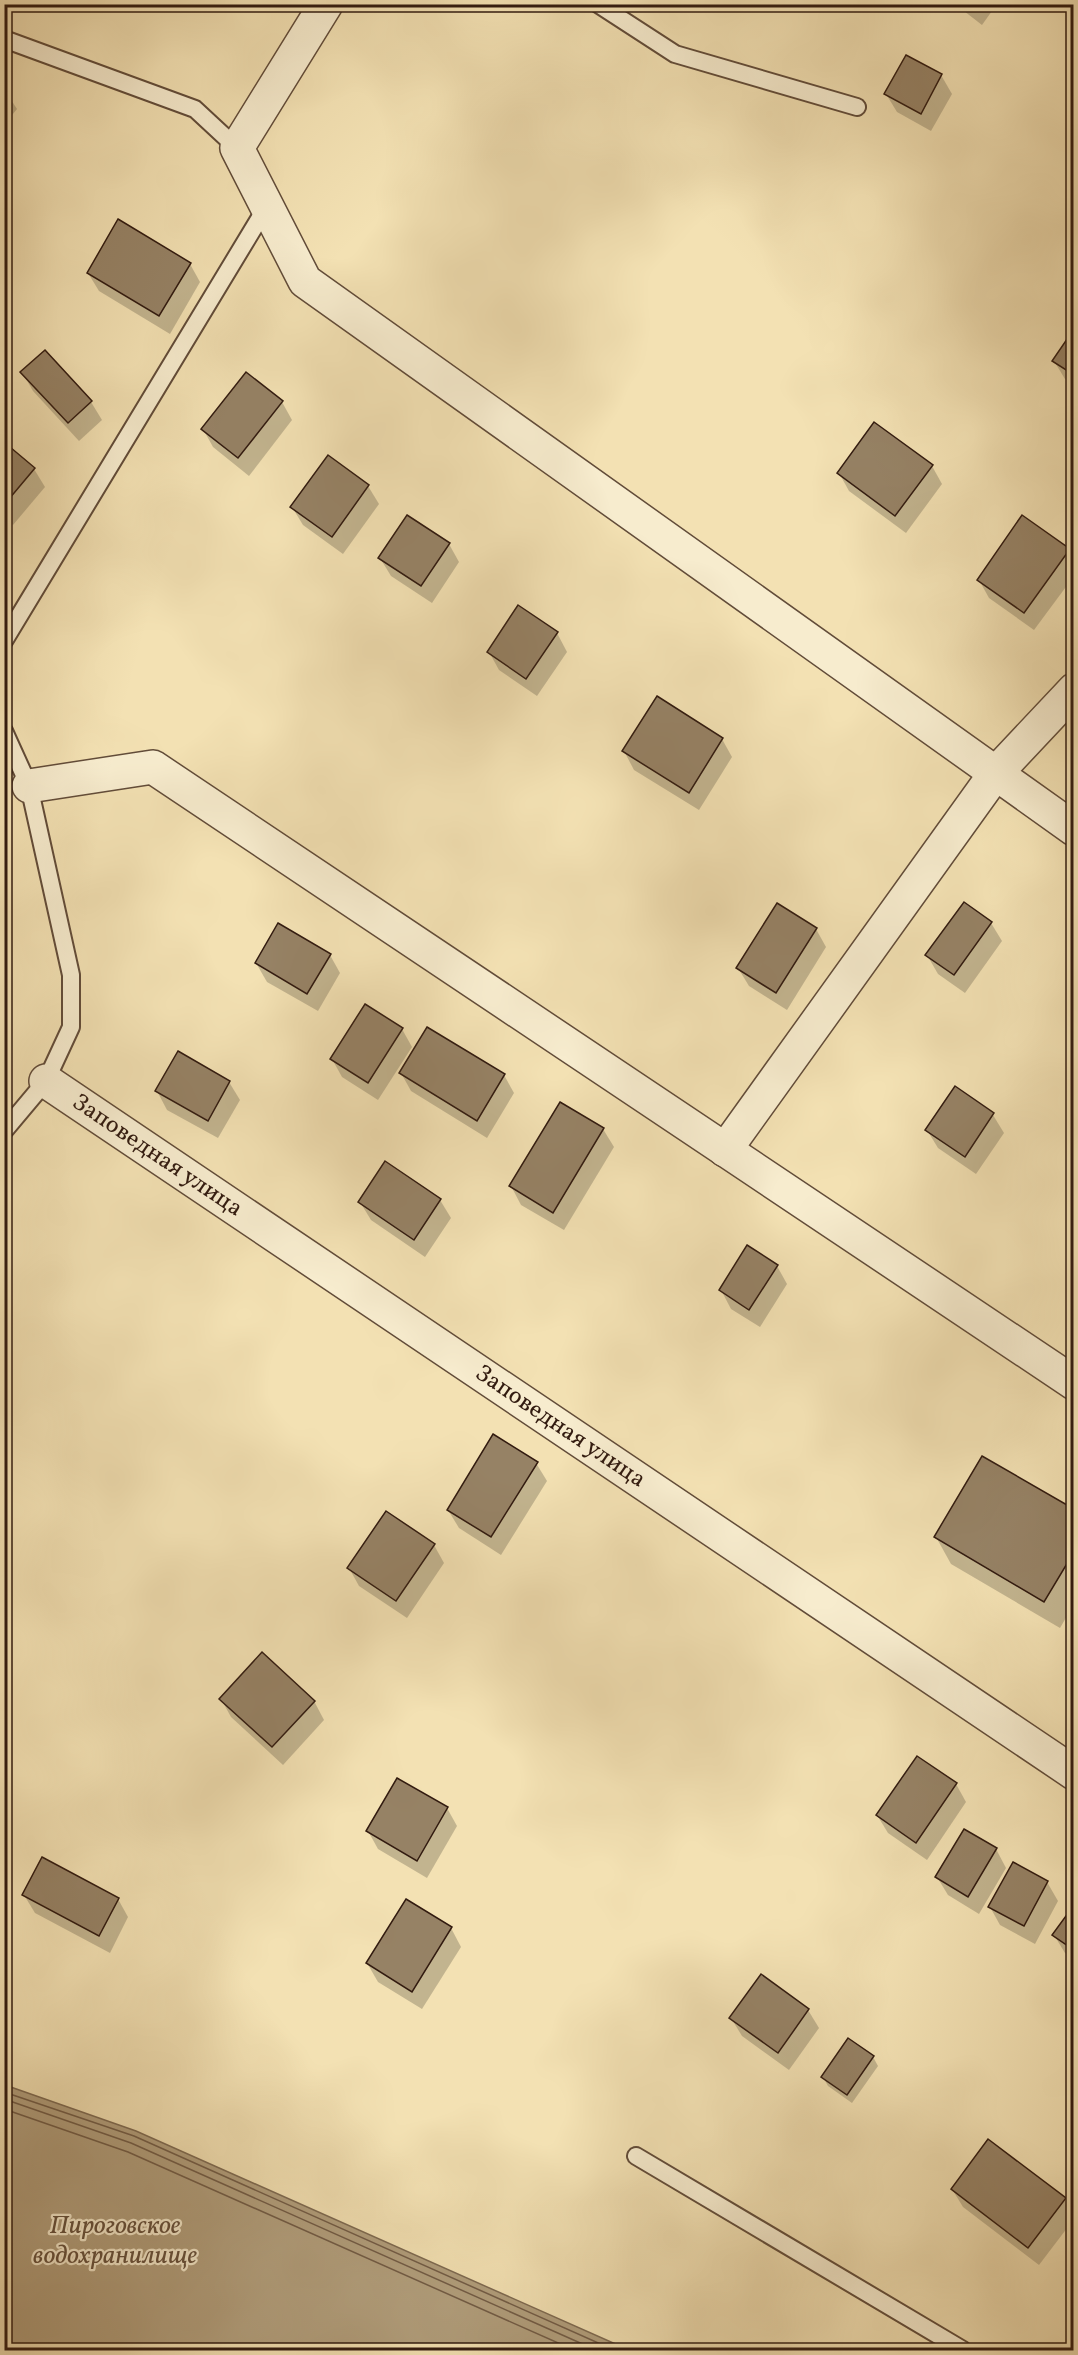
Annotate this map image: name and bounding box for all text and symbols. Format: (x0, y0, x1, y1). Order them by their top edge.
street label: Заповедная улица (65, 1086, 249, 1226)
street label: Заповедная улица (468, 1357, 652, 1497)
water label: Пироговское водохранилище (33, 2208, 197, 2274)

